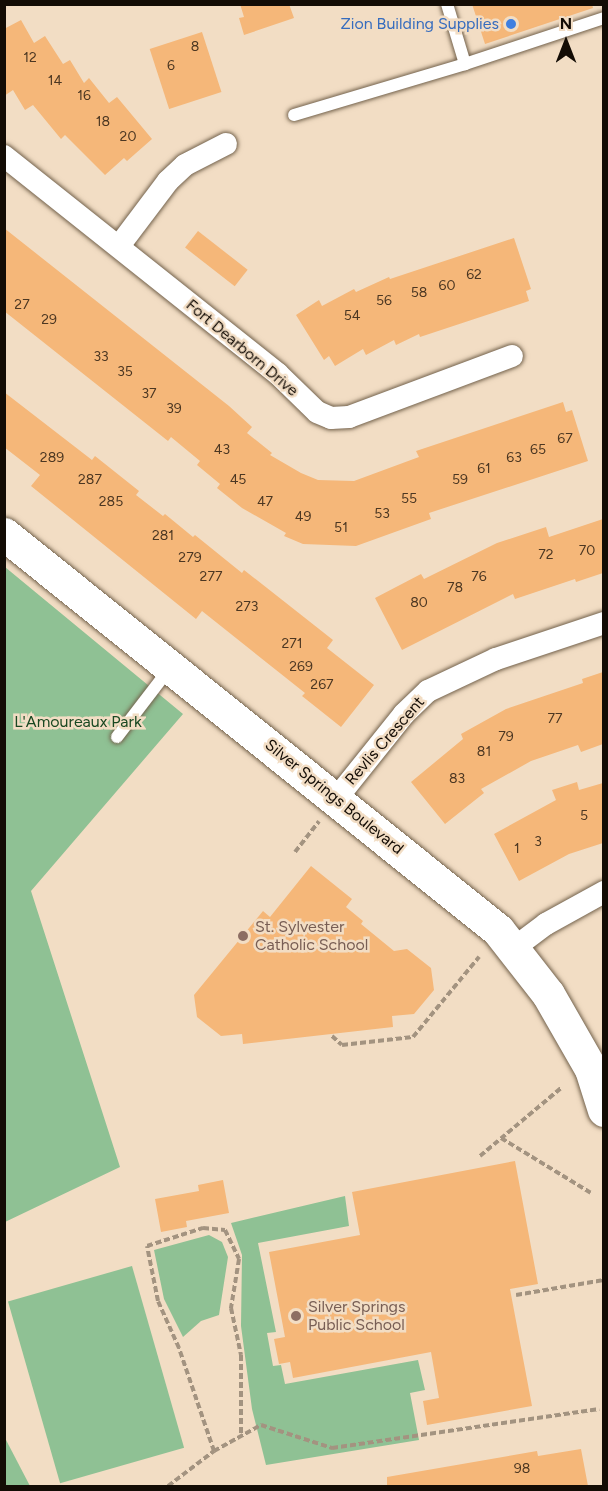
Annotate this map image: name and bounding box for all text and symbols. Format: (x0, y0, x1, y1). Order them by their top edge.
north arrow (536, 12, 596, 72)
place label: Zion Building Supplies (340, 14, 499, 34)
text: N (560, 14, 572, 33)
marker: Zion Building Supplies (504, 17, 518, 31)
house number: 8 (191, 39, 199, 55)
house number: 12 (23, 50, 37, 66)
house number: 6 (167, 58, 175, 74)
house number: 14 (48, 73, 62, 89)
house number: 16 (77, 88, 91, 104)
house number: 18 (96, 114, 110, 130)
house number: 20 (120, 129, 136, 145)
house number: 62 (466, 267, 482, 283)
house number: 60 (439, 278, 455, 294)
house number: 58 (411, 285, 427, 301)
house number: 56 (376, 293, 392, 309)
street label: Fort Dearborn Drive (182, 295, 302, 401)
house number: 27 (14, 297, 30, 313)
house number: 54 (344, 308, 360, 324)
house number: 29 (41, 312, 57, 328)
house number: 33 (93, 349, 109, 365)
house number: 35 (117, 364, 133, 380)
house number: 37 (141, 386, 157, 402)
house number: 39 (166, 401, 182, 417)
house number: 67 (557, 431, 573, 447)
house number: 43 (214, 442, 230, 458)
house number: 65 (530, 442, 546, 458)
house number: 289 (40, 450, 64, 466)
house number: 63 (506, 450, 522, 466)
house number: 61 (477, 461, 491, 477)
house number: 287 (78, 472, 102, 488)
house number: 45 (230, 472, 246, 488)
house number: 59 (452, 472, 468, 488)
house number: 55 (401, 491, 417, 507)
house number: 285 (99, 494, 123, 510)
house number: 47 (257, 494, 273, 510)
house number: 53 (374, 506, 390, 522)
house number: 49 (295, 509, 311, 525)
house number: 51 (334, 520, 348, 536)
house number: 281 (152, 528, 174, 544)
house number: 70 (579, 543, 595, 559)
house number: 72 (538, 547, 554, 563)
house number: 279 (178, 550, 202, 566)
house number: 277 (200, 569, 222, 585)
house number: 76 (471, 569, 487, 585)
house number: 78 (447, 580, 463, 596)
house number: 80 (410, 595, 428, 611)
house number: 273 (236, 599, 258, 615)
house number: 271 (281, 636, 303, 652)
house number: 269 (289, 659, 313, 675)
house number: 267 (310, 677, 334, 693)
street label: Revlis Crescent (341, 693, 429, 789)
house number: 77 (547, 711, 563, 727)
park label: L'Amoureaux Park (14, 712, 142, 732)
house number: 79 (498, 729, 514, 745)
street label: Silver Springs Boulevard (261, 735, 407, 859)
house number: 81 (477, 744, 491, 760)
house number: 83 (449, 771, 465, 787)
house number: 5 (580, 808, 588, 824)
house number: 3 (534, 834, 542, 850)
house number: 1 (514, 841, 520, 857)
place label: St. Sylvester Catholic School (255, 917, 368, 955)
marker: St. Sylvester Catholic School (236, 929, 250, 943)
place label: Silver Springs Public School (308, 1297, 405, 1335)
marker: Silver Springs Public School (289, 1309, 303, 1323)
house number: 98 (514, 1461, 530, 1477)

